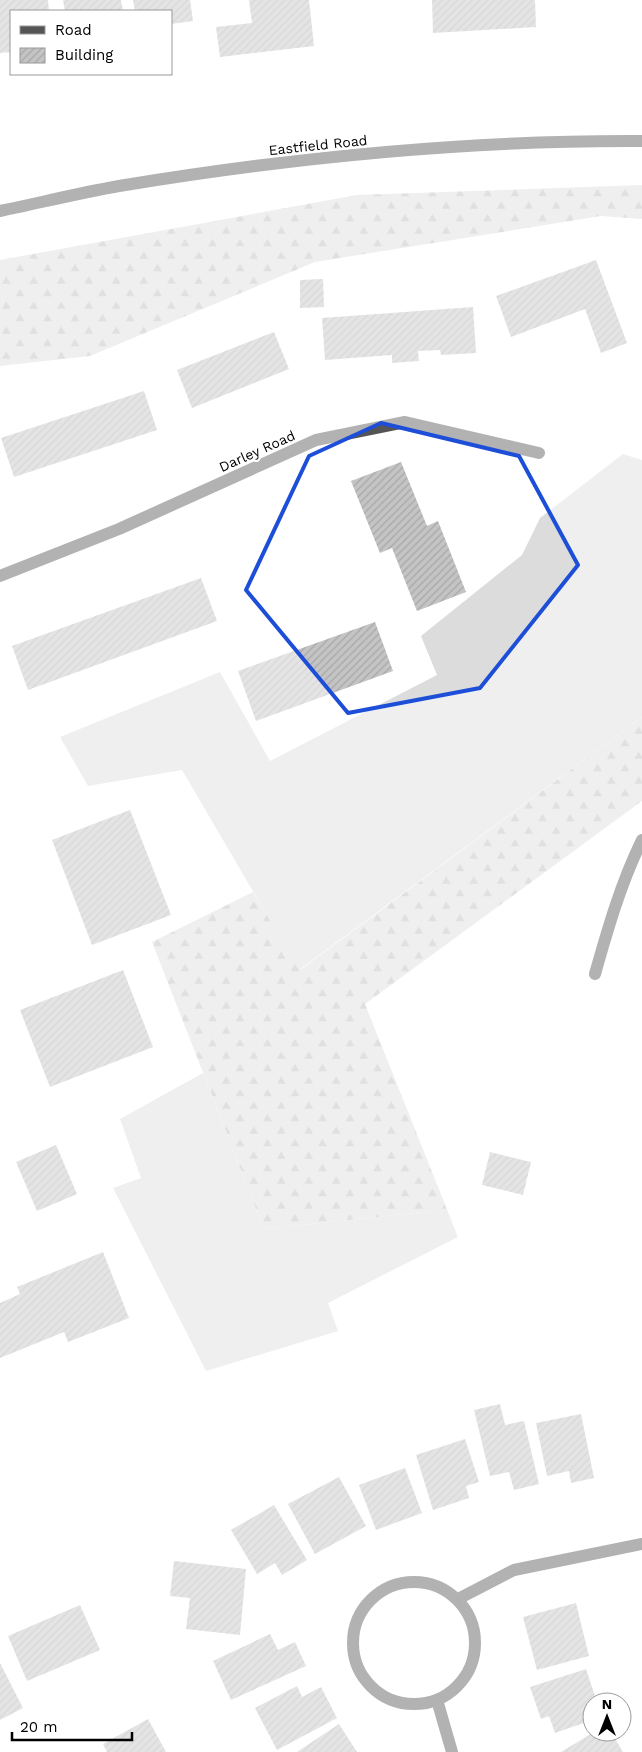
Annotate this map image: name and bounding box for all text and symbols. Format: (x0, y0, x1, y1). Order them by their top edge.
legend (10, 10, 172, 75)
text: Road (55, 21, 92, 39)
text: Building (55, 46, 113, 64)
street label: Eastfield Road (268, 132, 368, 158)
street label: Darley Road (216, 427, 298, 475)
north arrow (582, 1692, 632, 1742)
text: N (602, 1696, 612, 1712)
scale bar (12, 1710, 132, 1742)
text: 20 m (20, 1718, 58, 1736)

